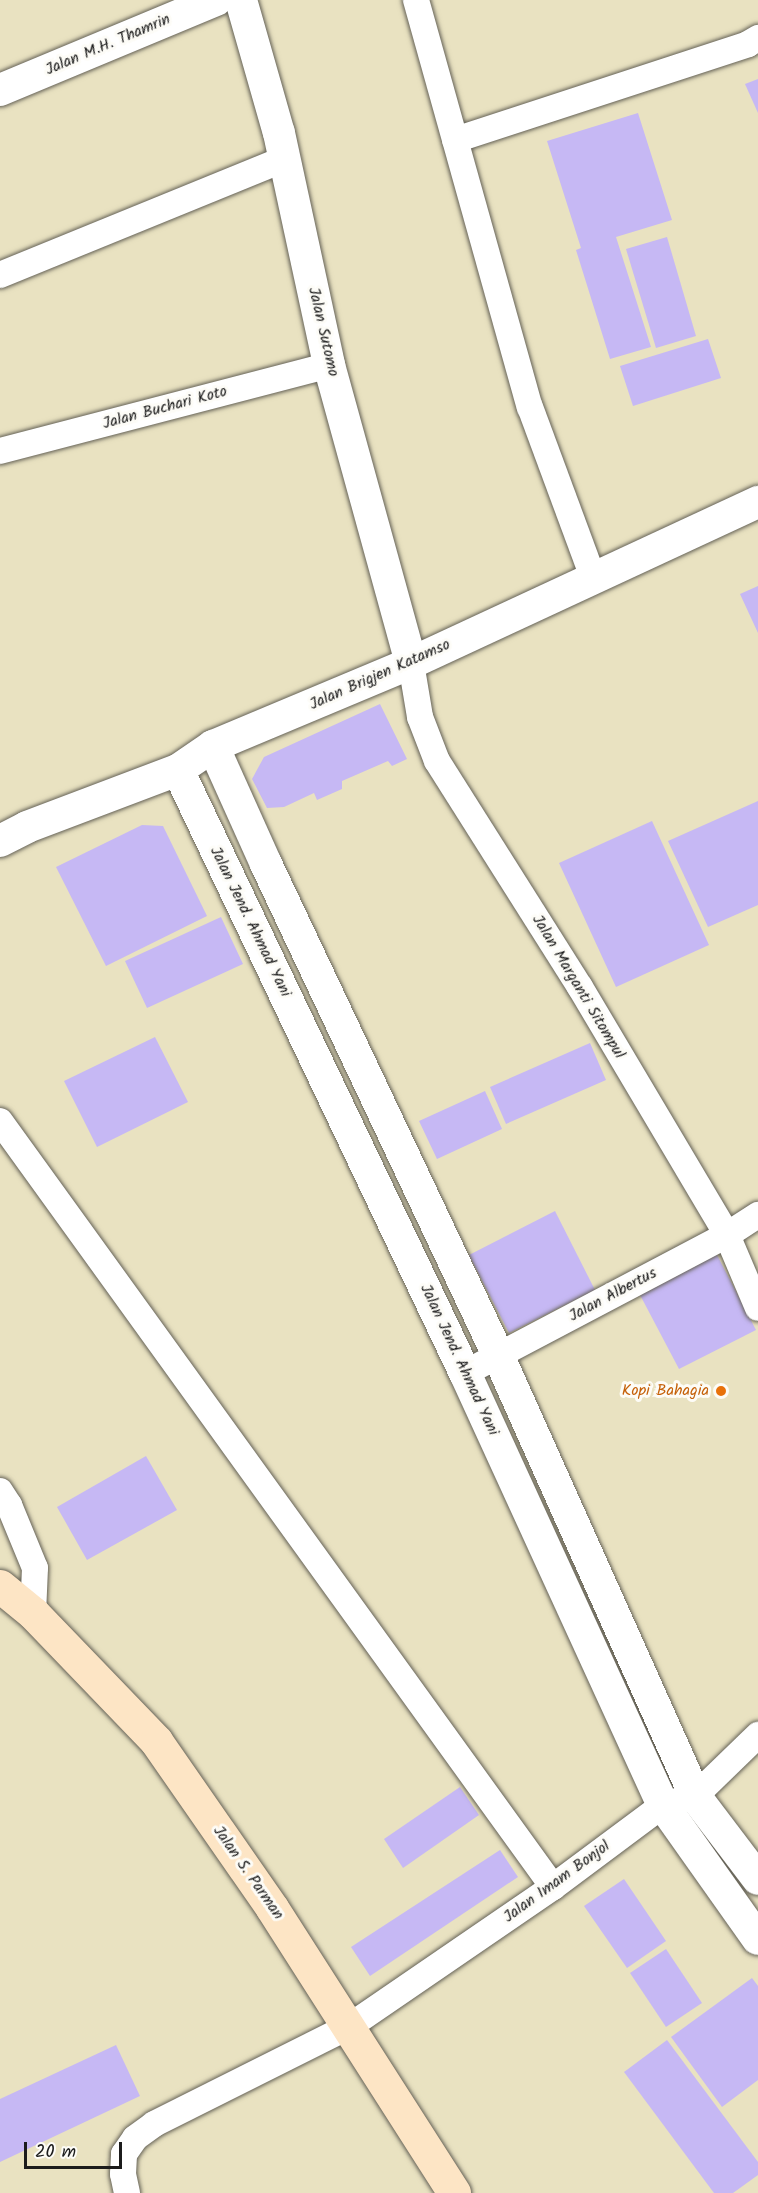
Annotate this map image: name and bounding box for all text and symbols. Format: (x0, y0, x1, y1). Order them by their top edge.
street label: Jalan M.H. Thamrin (43, 10, 173, 80)
street label: Jalan Sutomo (303, 286, 343, 378)
street label: Jalan Buchari Koto (101, 382, 229, 434)
street label: Jalan Brigjen Katamso (307, 635, 453, 715)
street label: Jalan Jend. Ahmad Yani (205, 844, 295, 1000)
street label: Jalan Marganti Sitompul (527, 912, 629, 1062)
street label: Jalan Albertus (566, 1264, 660, 1326)
street label: Jalan Jend. Ahmad Yani (415, 1281, 503, 1439)
place label: Kopi Bahagia (622, 1381, 709, 1401)
marker: Kopi Bahagia (714, 1384, 728, 1398)
street label: Jalan S. Parman (208, 1822, 288, 1924)
street label: Jalan Imam Bonjol (500, 1837, 614, 1927)
scale bar (27, 2130, 124, 2168)
text: 20 m (35, 2138, 76, 2167)

